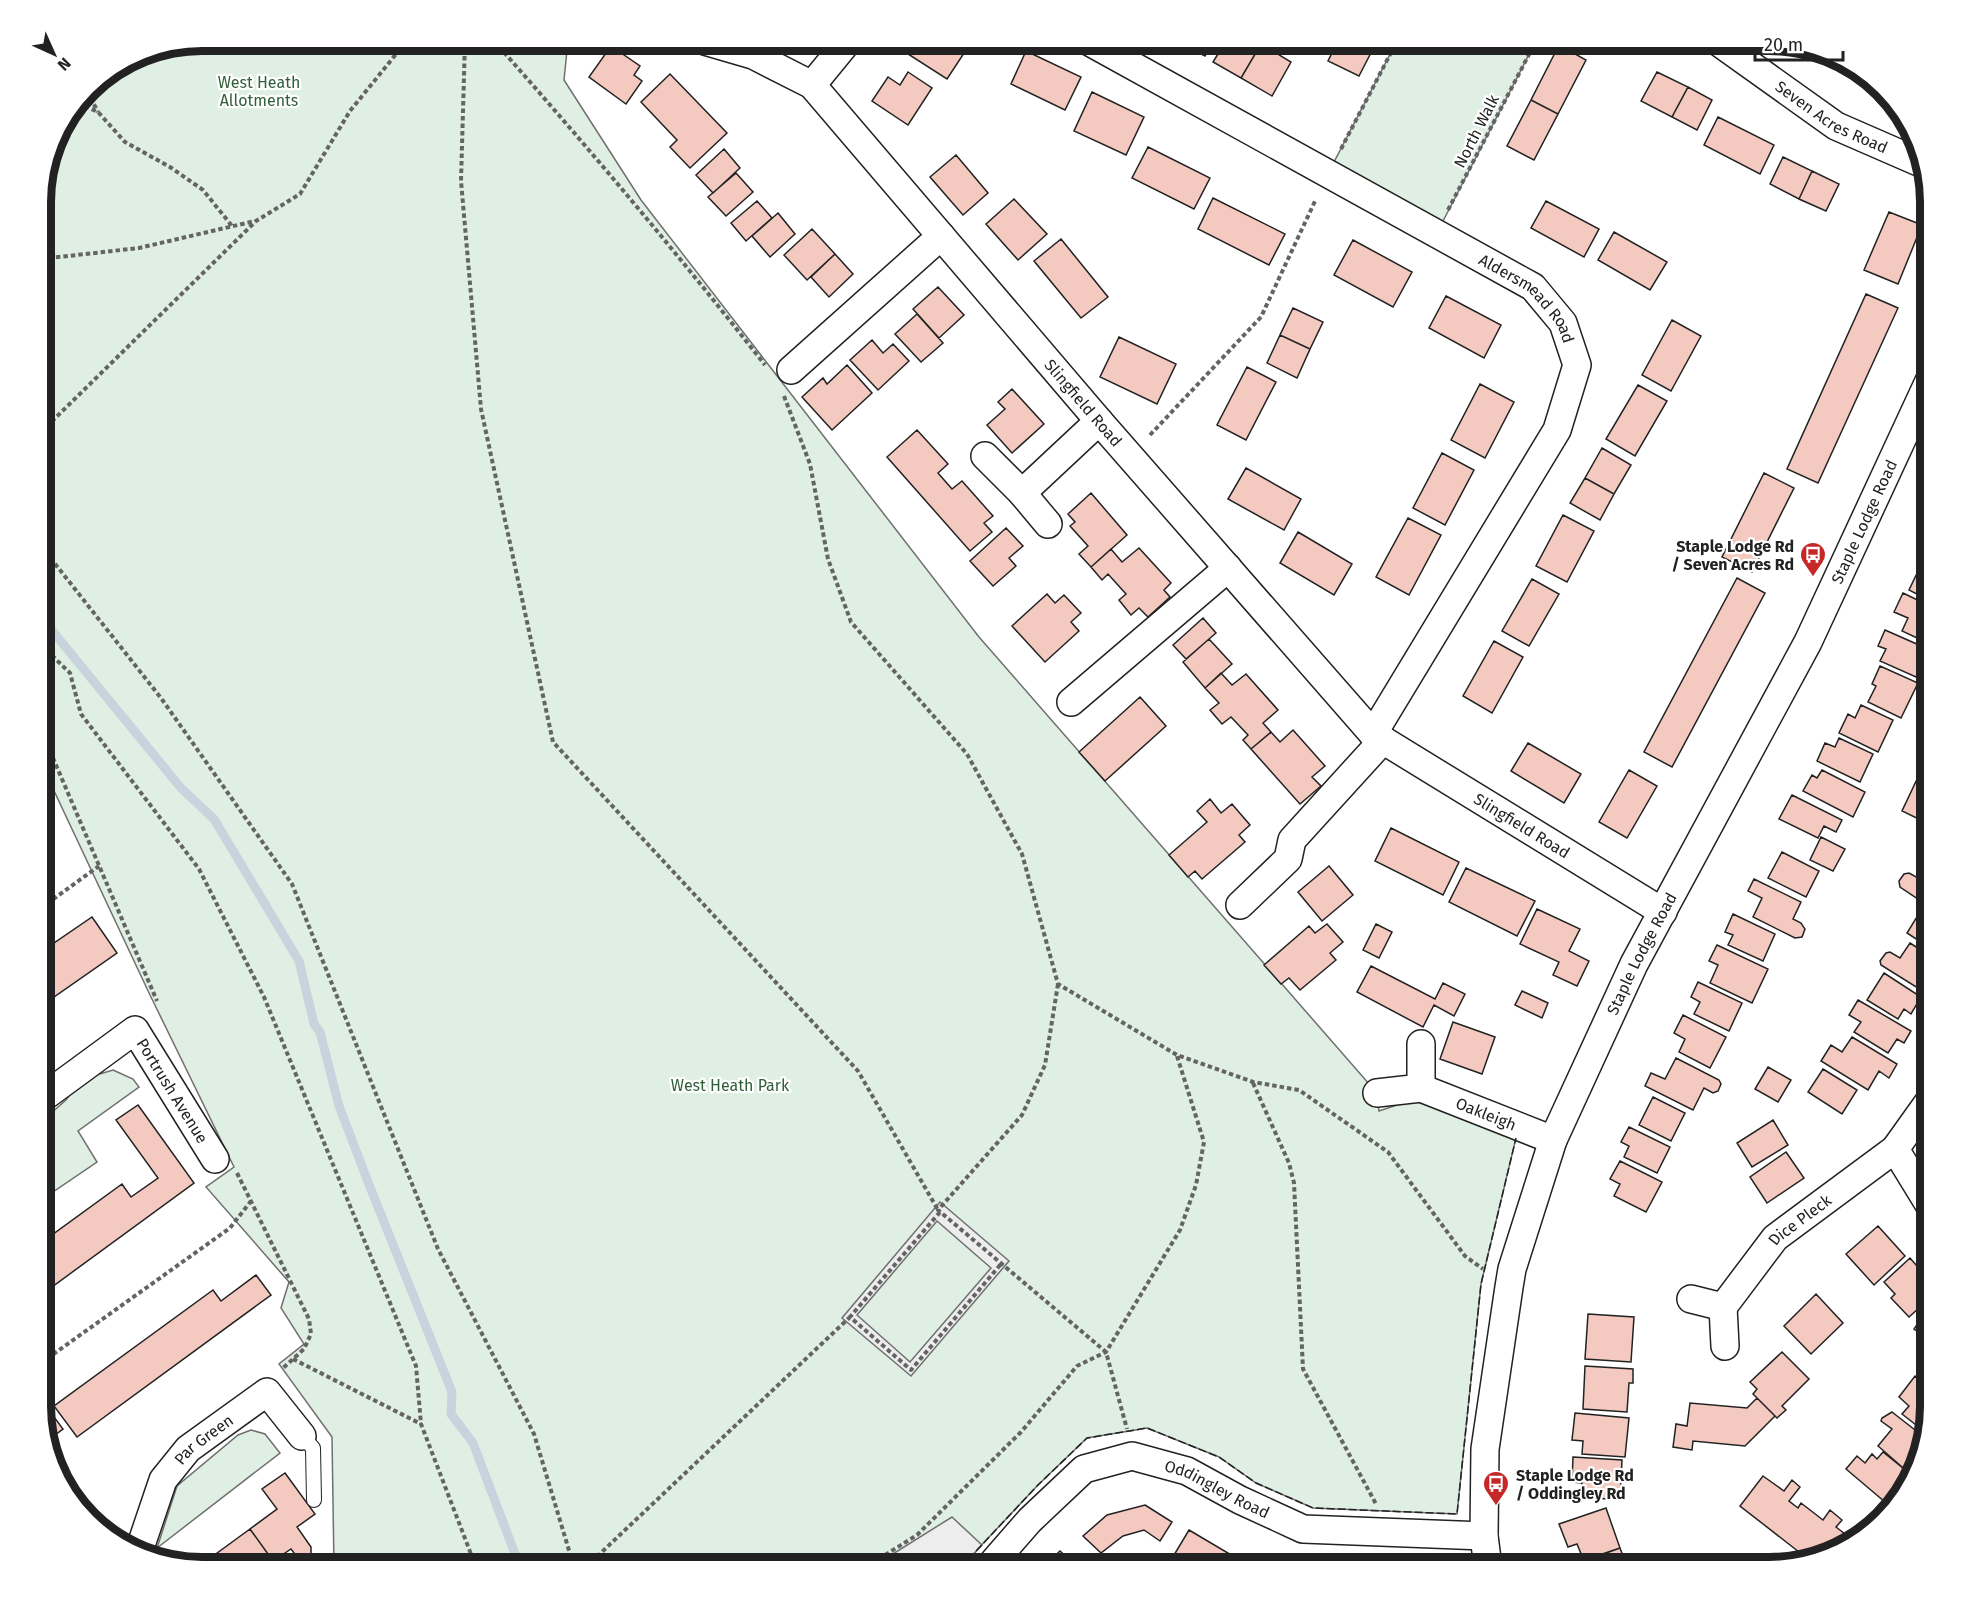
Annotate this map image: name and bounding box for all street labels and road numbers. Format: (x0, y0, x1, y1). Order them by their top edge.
street label: Seven Acres Road (1772, 77, 1890, 157)
street label: North Walk (1450, 91, 1503, 171)
street label: Aldersmead Road (1476, 250, 1578, 345)
street label: Slingfield Road (1040, 355, 1126, 450)
street label: Staple Lodge Road (1827, 457, 1901, 587)
street label: Slingfield Road (1470, 789, 1573, 863)
street label: Staple Lodge Road (1603, 889, 1681, 1018)
street label: Portrush Avenue (133, 1035, 212, 1147)
street label: Oakleigh (1453, 1094, 1519, 1135)
street label: Dice Pleck (1764, 1190, 1836, 1249)
street label: Par Green (170, 1411, 237, 1469)
street label: Oddingley Road (1162, 1456, 1272, 1522)

